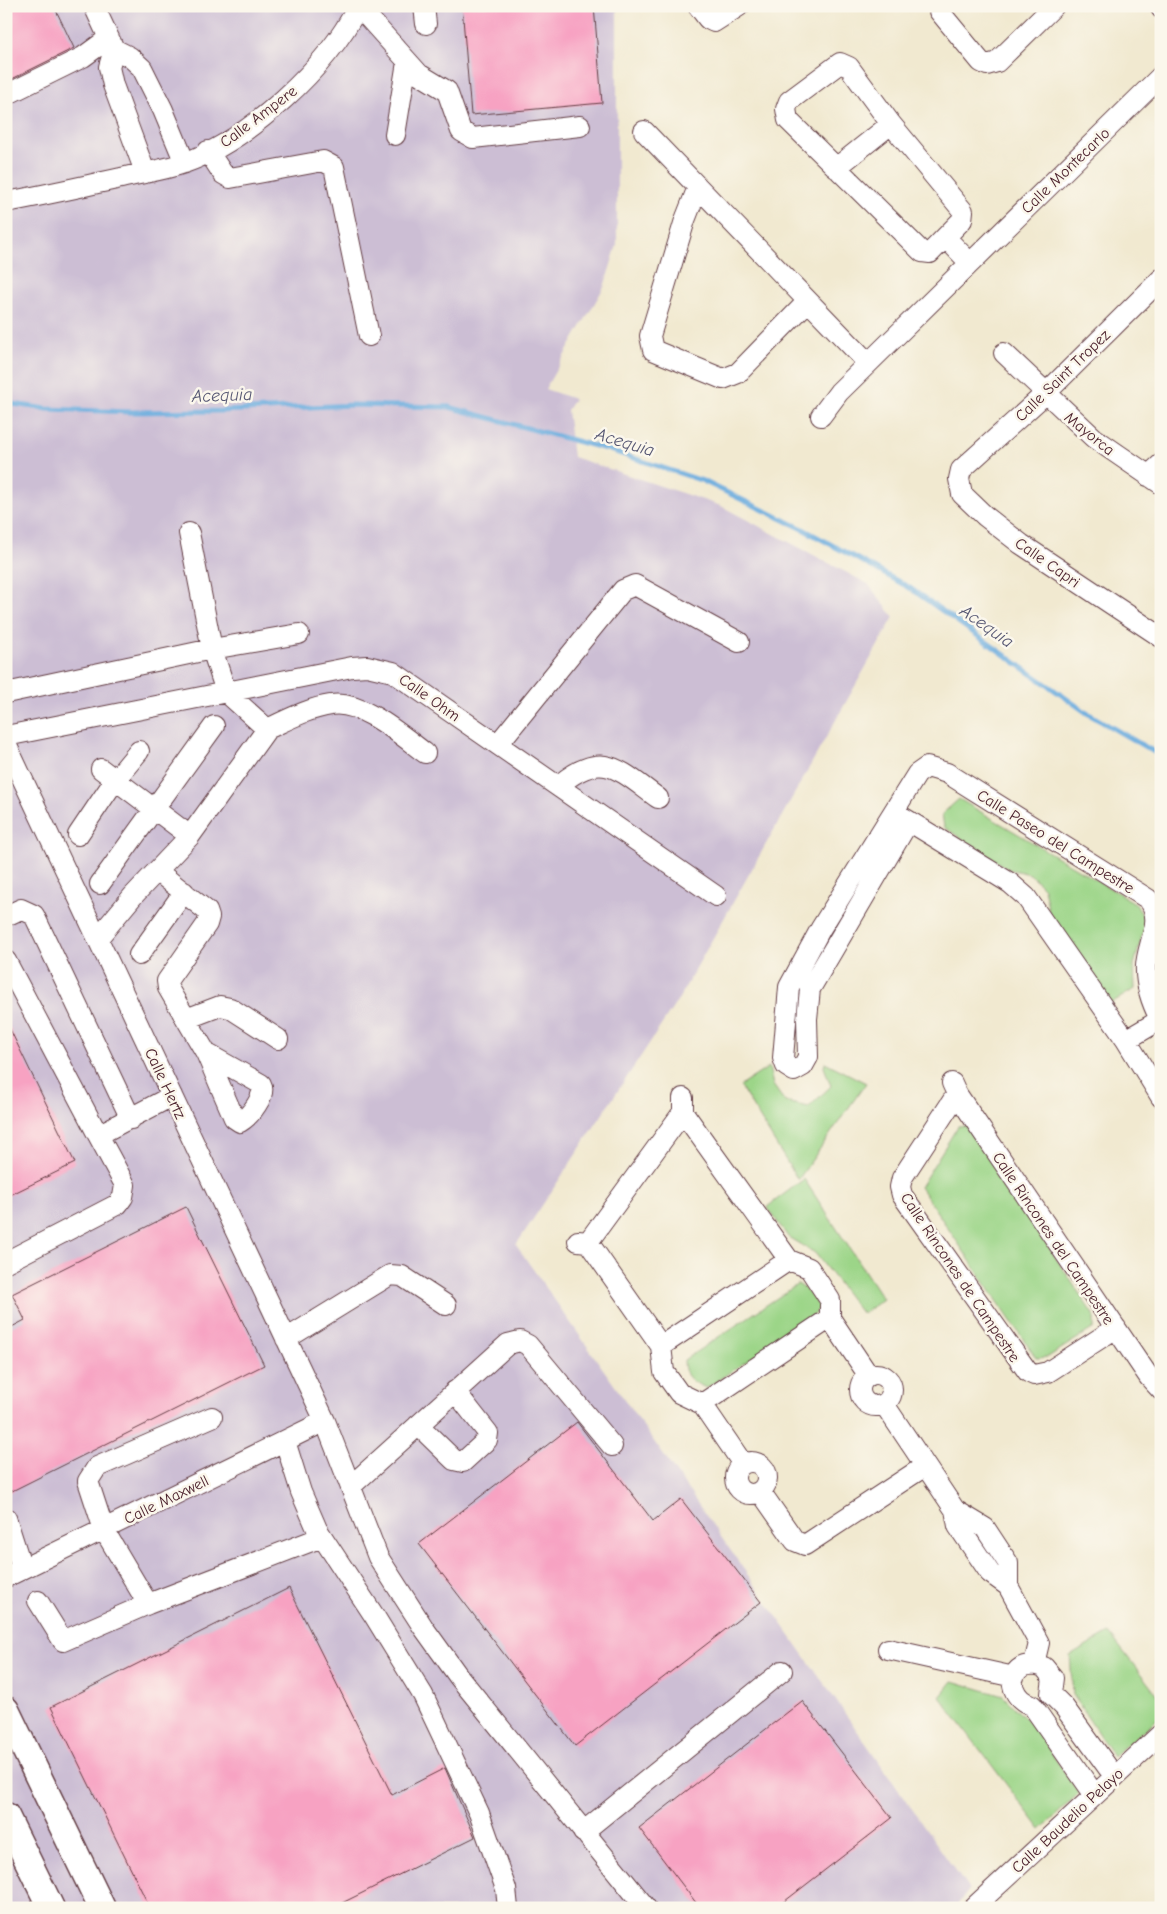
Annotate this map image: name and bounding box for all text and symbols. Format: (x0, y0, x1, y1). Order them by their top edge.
street label: Calle Ampere (217, 82, 301, 152)
street label: Calle Montecarlo (1018, 124, 1114, 217)
street label: Calle Saint Tropez (1012, 326, 1114, 425)
water label: Acequia (190, 384, 253, 407)
street label: Mayorca (1061, 408, 1118, 459)
water label: Acequia (592, 423, 657, 461)
street label: Calle Capri (1012, 534, 1083, 592)
water label: Acequia (955, 600, 1017, 652)
street label: Calle Ohm (395, 670, 463, 725)
street label: Calle Paseo del Campestre (974, 786, 1137, 898)
street label: Calle Hertz (141, 1045, 189, 1122)
street label: Calle Rincones del Campestre (989, 1149, 1118, 1328)
street label: Calle Rincones de Campestre (897, 1189, 1024, 1366)
street label: Calle Maxwell (121, 1472, 212, 1528)
street label: Calle Baudelio Pelayo (1008, 1764, 1127, 1877)

